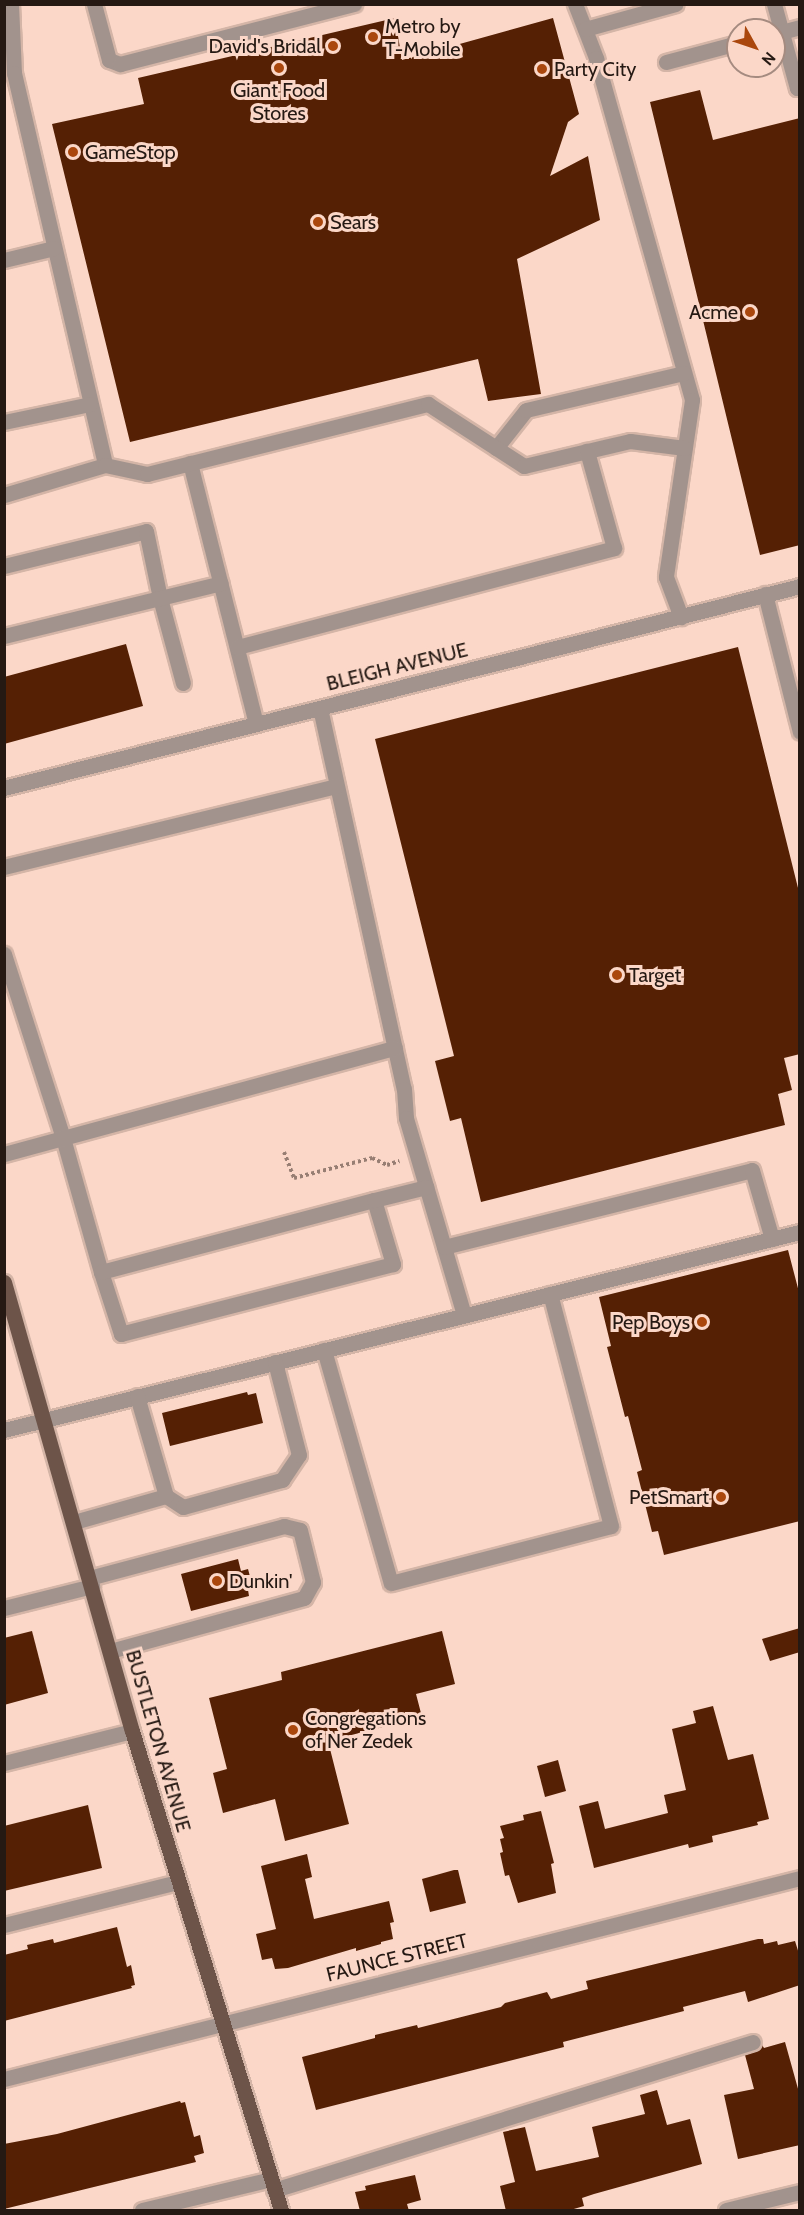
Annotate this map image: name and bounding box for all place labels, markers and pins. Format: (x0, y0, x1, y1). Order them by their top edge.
place label: Metro by T-Mobile (385, 14, 461, 61)
marker: Metro by T-Mobile (366, 30, 380, 44)
place label: David's Bridal (208, 34, 321, 58)
marker: David's Bridal (326, 39, 340, 53)
place label: Party City (554, 57, 636, 81)
marker: Giant Food Stores (272, 61, 286, 75)
marker: Party City (535, 62, 549, 76)
place label: Giant Food Stores (233, 78, 325, 125)
place label: GameStop (85, 140, 176, 164)
marker: GameStop (66, 145, 80, 159)
place label: Sears (330, 210, 376, 234)
marker: Sears (311, 215, 325, 229)
place label: Acme (689, 300, 738, 324)
marker: Acme (743, 305, 757, 319)
place label: Target (629, 963, 681, 987)
marker: Target (610, 968, 624, 982)
place label: Pep Boys (612, 1310, 690, 1334)
marker: Pep Boys (695, 1315, 709, 1329)
place label: PetSmart (629, 1485, 709, 1509)
marker: PetSmart (714, 1490, 728, 1504)
place label: Dunkin' (229, 1569, 293, 1593)
marker: Dunkin' (210, 1574, 224, 1588)
place label: Congregations of Ner Zedek (305, 1706, 426, 1753)
marker: Congregations of Ner Zedek (286, 1723, 300, 1737)

